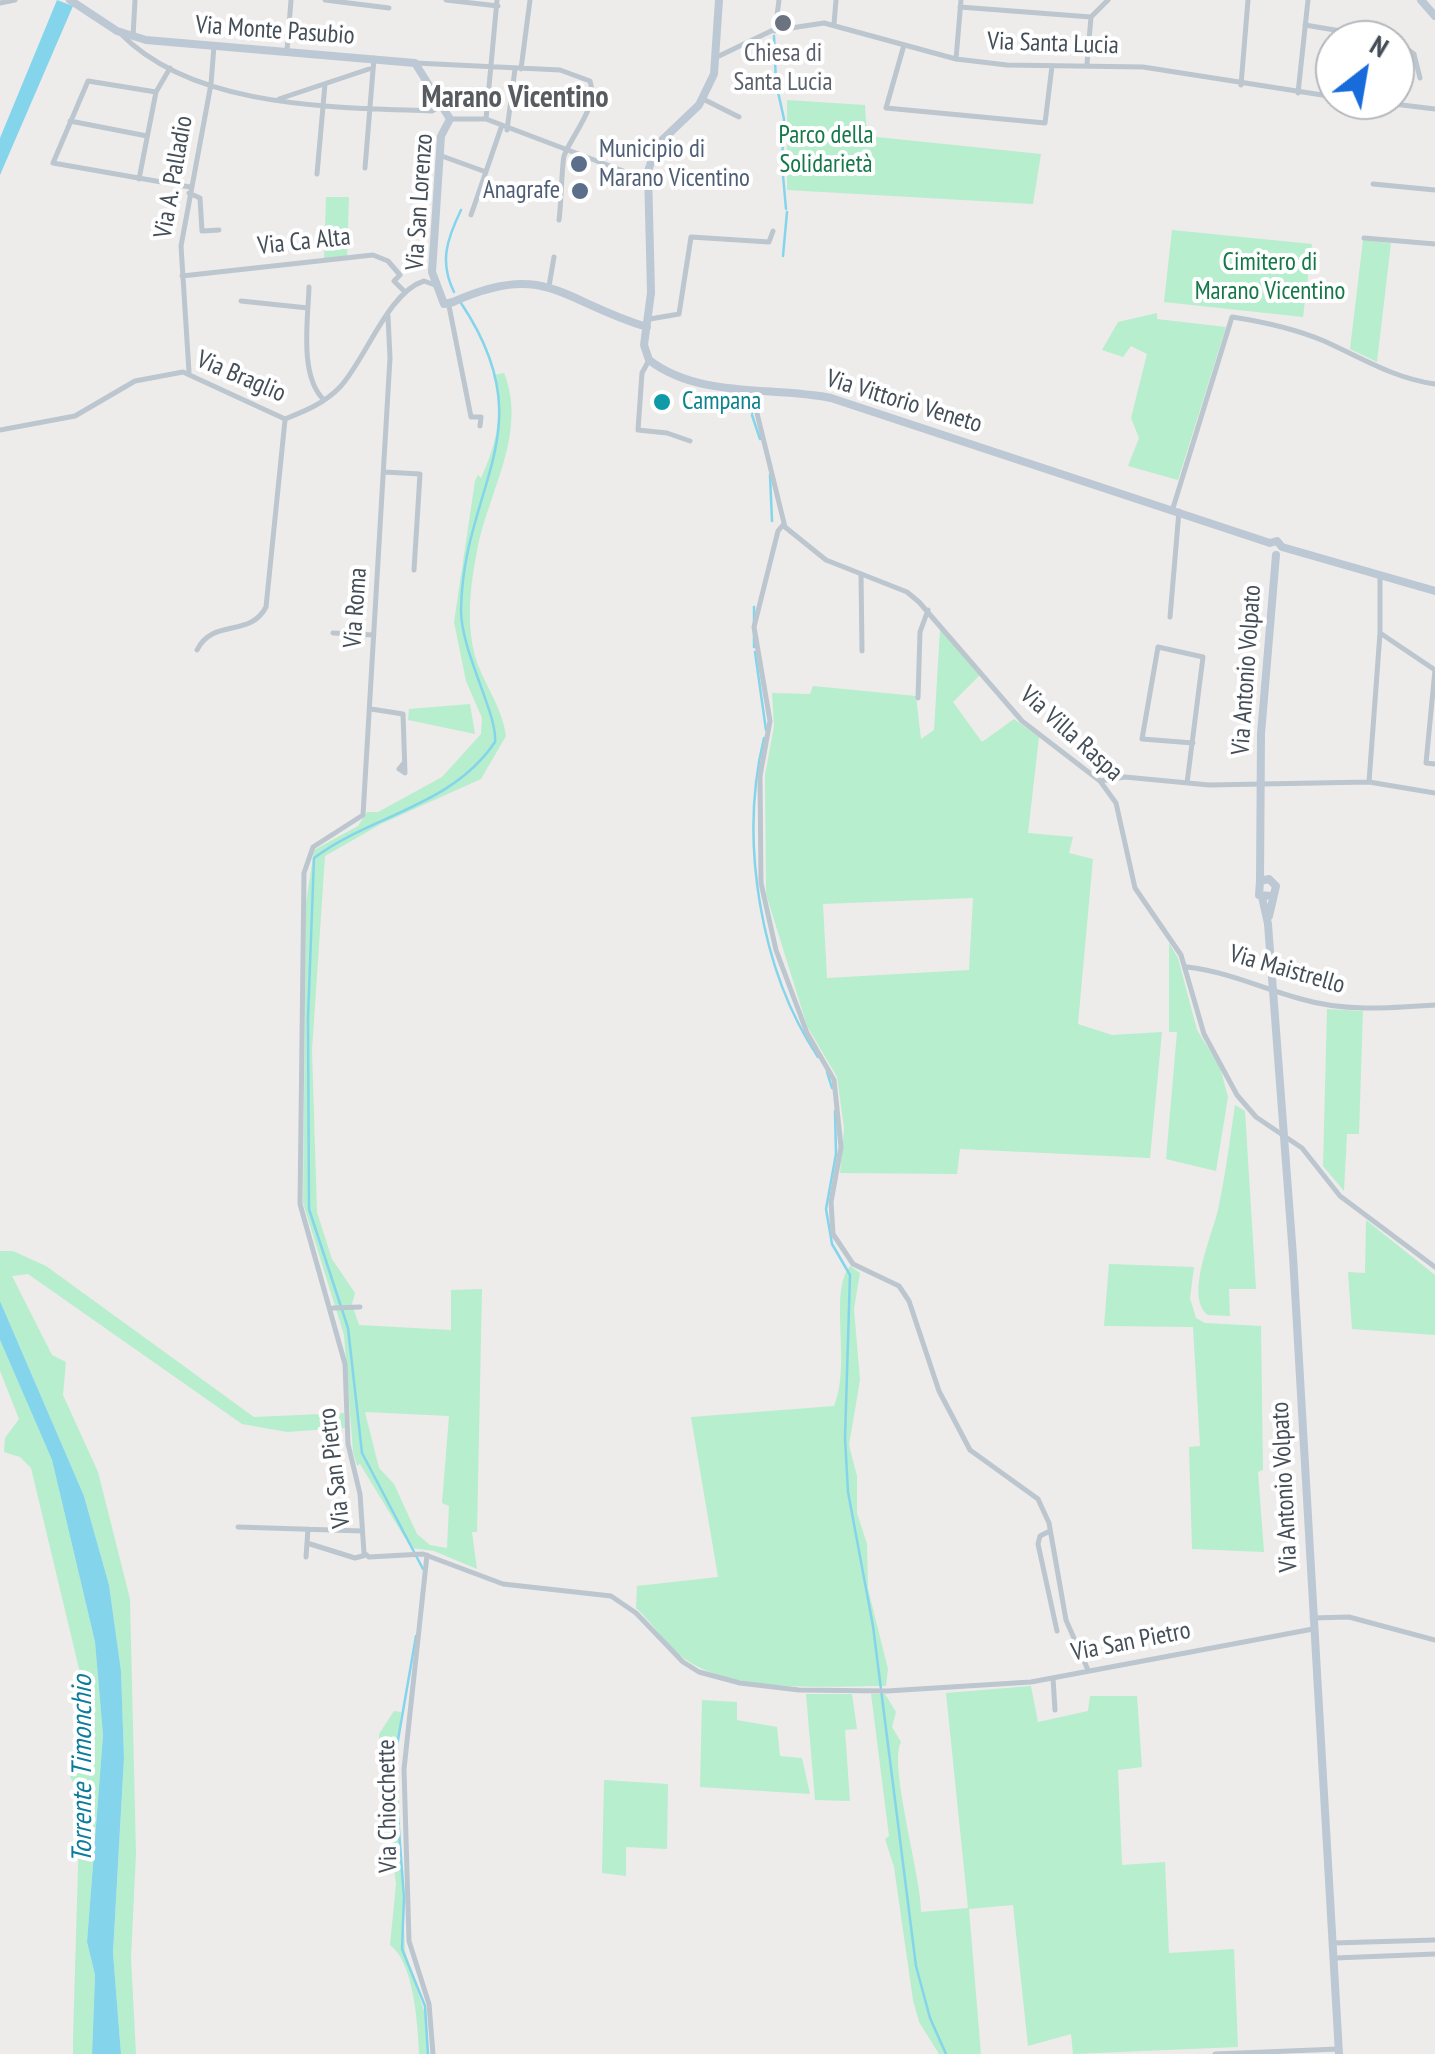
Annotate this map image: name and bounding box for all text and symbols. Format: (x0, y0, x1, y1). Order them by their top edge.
street label: Via Monte Pasubio (195, 10, 355, 52)
marker: Chiesa di Santa Lucia (772, 12, 794, 34)
north arrow (1315, 20, 1415, 120)
text: N (1364, 26, 1396, 65)
street label: Via Santa Lucia (987, 27, 1119, 61)
place label: Chiesa di Santa Lucia (733, 39, 833, 98)
district label: Marano Vicentino (421, 80, 609, 116)
street label: Via A. Palladio (148, 113, 200, 241)
park label: Parco della Solidarietà (779, 121, 873, 180)
street label: Via San Lorenzo (400, 133, 440, 271)
place label: Municipio di Marano Vicentino (599, 135, 750, 194)
marker: Municipio di Marano Vicentino (568, 153, 590, 175)
place label: Anagrafe (483, 176, 560, 206)
marker: Anagrafe (569, 180, 591, 202)
street label: Via Ca Alta (256, 222, 352, 262)
park label: Cimitero di Marano Vicentino (1195, 248, 1345, 307)
street label: Via Braglio (192, 345, 290, 409)
street label: Via Vittorio Veneto (822, 364, 986, 440)
place label: Campana (682, 387, 761, 417)
marker: Campana (651, 391, 673, 413)
street label: Via Roma (338, 567, 374, 649)
street label: Via Antonio Volpato (1226, 584, 1268, 756)
street label: Via Villa Raspa (1014, 680, 1128, 788)
street label: Via Maistrello (1226, 939, 1348, 1001)
street label: Via Antonio Volpato (1266, 1401, 1304, 1573)
street label: Via San Pietro (313, 1406, 357, 1530)
street label: Via San Pietro (1069, 1616, 1193, 1668)
water label: Torrente Timonchio (66, 1675, 100, 1863)
street label: Via Chiocchette (372, 1739, 404, 1873)

